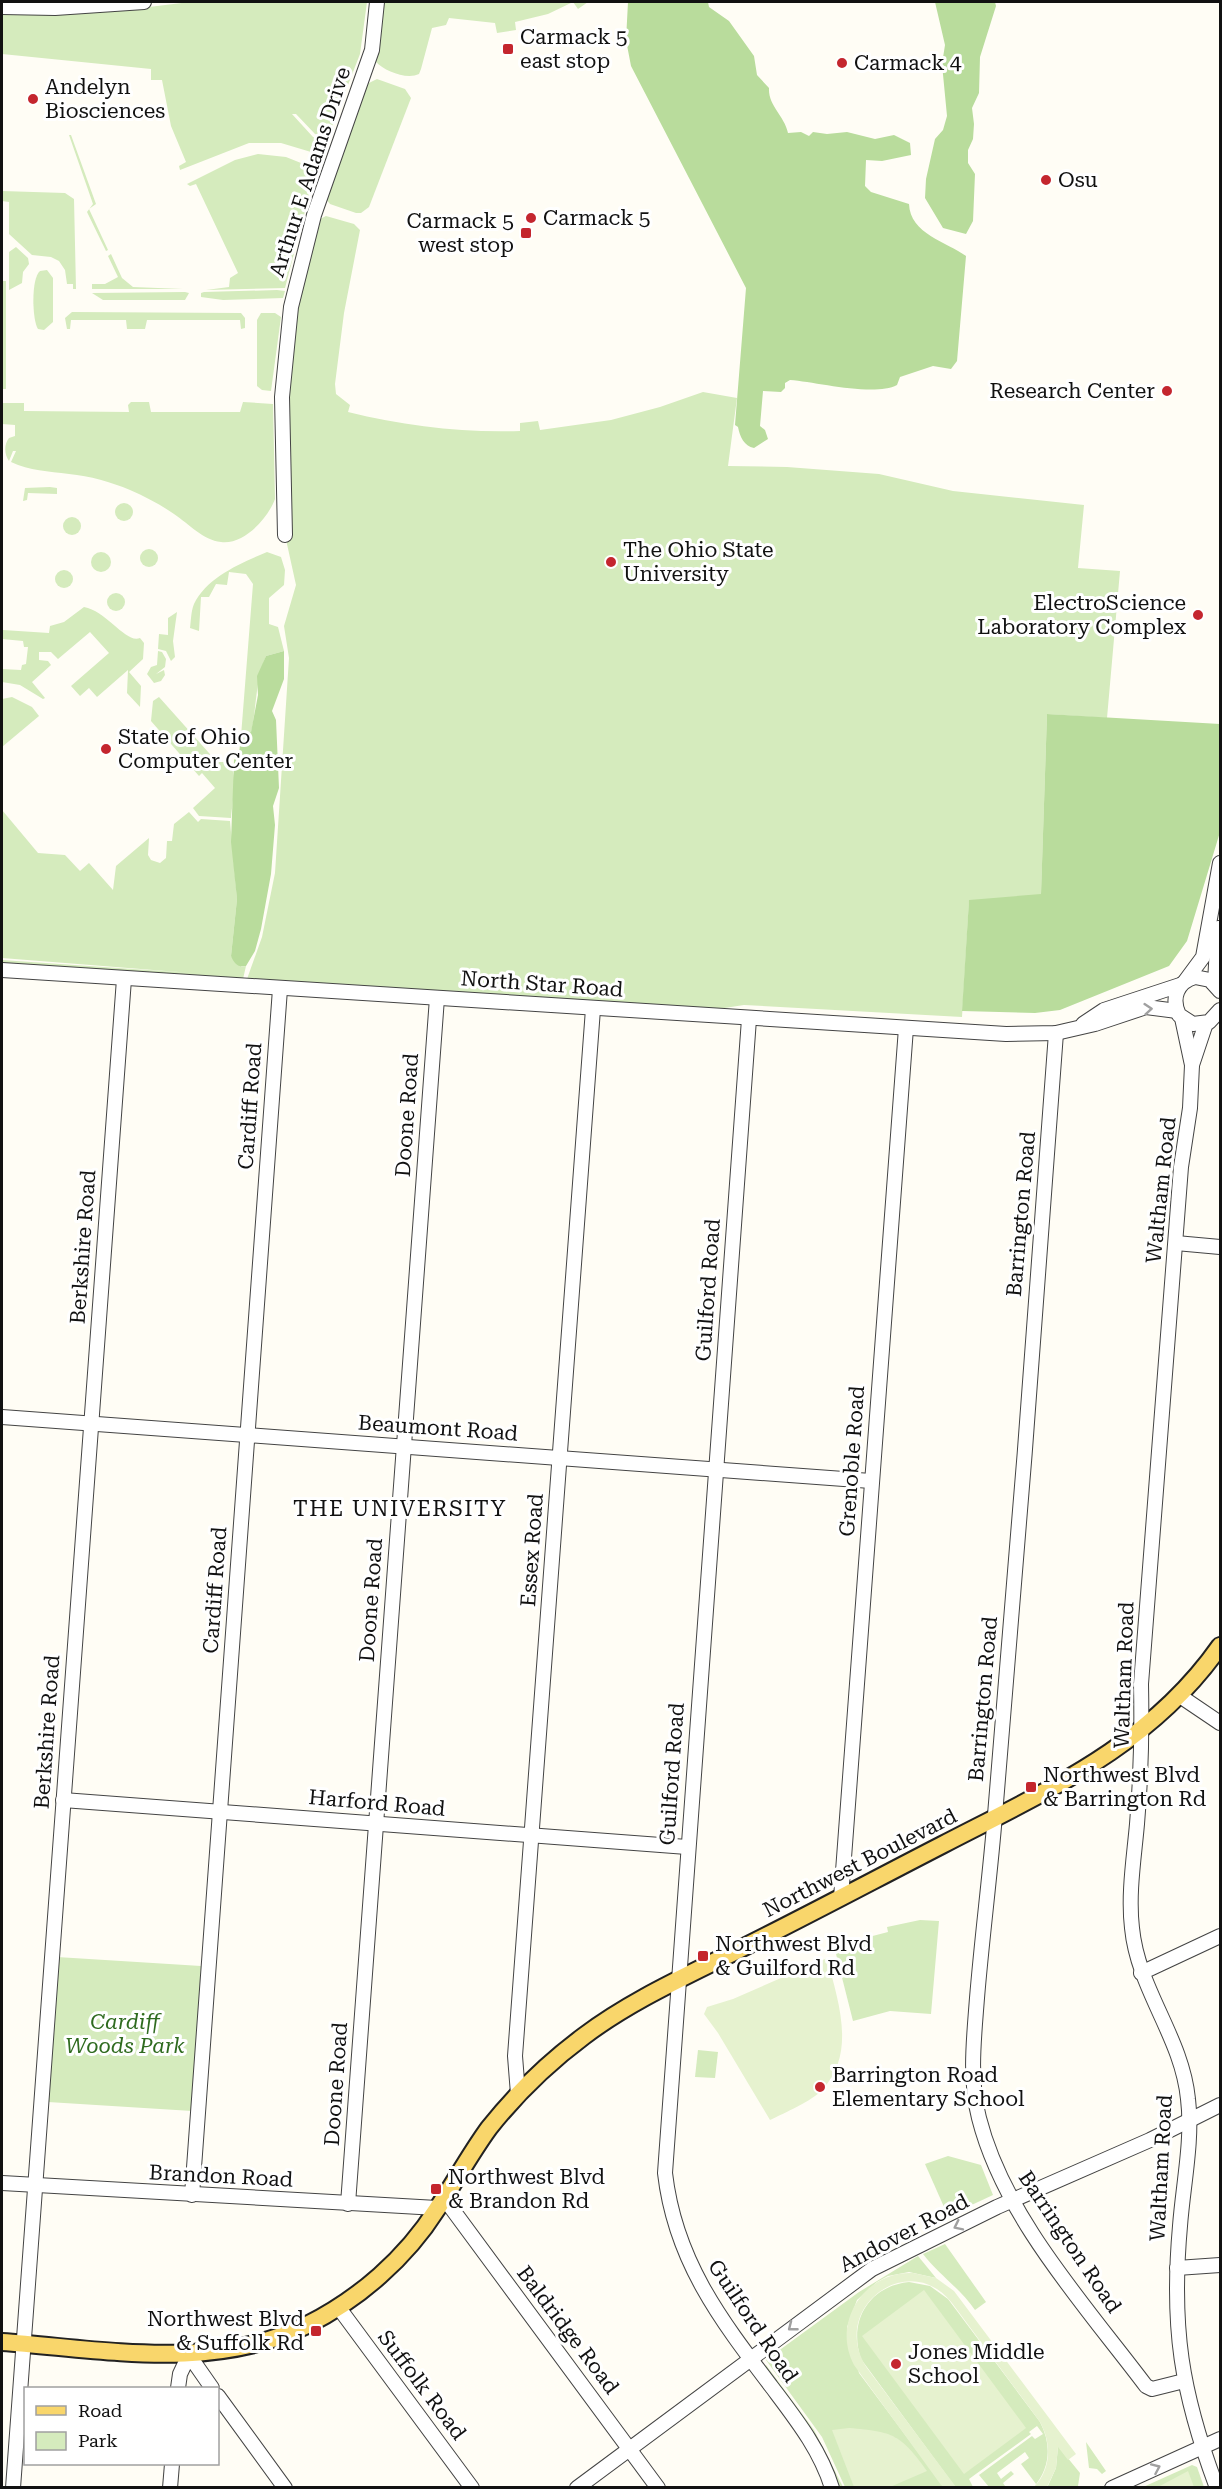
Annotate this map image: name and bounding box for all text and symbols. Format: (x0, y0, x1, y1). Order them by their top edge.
place label: Carmack 5 east stop (520, 25, 628, 73)
marker: Carmack 5 east stop (501, 42, 515, 56)
place label: Carmack 4 (854, 51, 962, 75)
marker: Carmack 4 (835, 56, 849, 70)
street label: Arthur E Adams Drive (265, 64, 355, 280)
place label: Andelyn Biosciences (45, 75, 165, 123)
marker: Andelyn Biosciences (26, 92, 40, 106)
place label: Osu (1058, 168, 1098, 192)
marker: Osu (1039, 173, 1053, 187)
place label: Carmack 5 (543, 206, 651, 230)
place label: Carmack 5 west stop (406, 209, 514, 257)
marker: Carmack 5 (524, 211, 538, 225)
marker: Carmack 5 west stop (519, 226, 533, 240)
place label: Research Center (989, 379, 1155, 403)
marker: Research Center (1160, 384, 1174, 398)
place label: The Ohio State University (623, 538, 774, 586)
marker: The Ohio State University (604, 555, 618, 569)
place label: ElectroScience Laboratory Complex (977, 591, 1186, 639)
marker: ElectroScience Laboratory Complex (1191, 608, 1205, 622)
place label: State of Ohio Computer Center (118, 725, 294, 773)
marker: State of Ohio Computer Center (99, 742, 113, 756)
street label: North Star Road (460, 966, 625, 1002)
one-way arrow (1144, 1003, 1153, 1016)
street label: Cardiff Road (234, 1041, 266, 1170)
street label: Doone Road (391, 1052, 423, 1178)
street label: Waltham Road (1141, 1115, 1181, 1264)
street label: Barrington Road (1002, 1130, 1040, 1298)
street label: Berkshire Road (66, 1169, 100, 1325)
street label: Guilford Road (691, 1217, 725, 1362)
street label: Grenoble Road (835, 1384, 869, 1537)
street label: Beaumont Road (357, 1410, 519, 1446)
street label: Essex Road (516, 1492, 548, 1608)
district label: THE UNIVERSITY (293, 1496, 507, 1521)
street label: Cardiff Road (199, 1525, 231, 1654)
street label: Doone Road (355, 1537, 387, 1663)
street label: Waltham Road (1109, 1601, 1139, 1749)
street label: Barrington Road (964, 1615, 1002, 1783)
street label: Berkshire Road (30, 1654, 64, 1810)
street label: Guilford Road (655, 1701, 689, 1846)
place label: Northwest Blvd & Barrington Rd (1043, 1763, 1207, 1811)
marker: Northwest Blvd & Barrington Rd (1024, 1780, 1038, 1794)
street label: Harford Road (308, 1785, 447, 1821)
street label: Northwest Boulevard (759, 1803, 961, 1922)
place label: Northwest Blvd & Guilford Rd (715, 1932, 872, 1980)
marker: Northwest Blvd & Guilford Rd (696, 1949, 710, 1963)
park label: Cardiff Woods Park (65, 2010, 185, 2058)
street label: Doone Road (320, 2021, 352, 2147)
place label: Barrington Road Elementary School (832, 2063, 1025, 2111)
marker: Barrington Road Elementary School (813, 2080, 827, 2094)
street label: Waltham Road (1145, 2093, 1177, 2242)
street label: Brandon Road (148, 2160, 294, 2192)
place label: Northwest Blvd & Brandon Rd (448, 2165, 605, 2213)
street label: Barrington Road (1014, 2166, 1127, 2318)
marker: Northwest Blvd & Brandon Rd (429, 2182, 443, 2196)
street label: Andover Road (835, 2189, 973, 2277)
one-way arrow (954, 2218, 965, 2230)
street label: Guilford Road (703, 2255, 803, 2387)
street label: Baldridge Road (512, 2261, 624, 2399)
place label: Northwest Blvd & Suffolk Rd (147, 2307, 305, 2355)
one-way arrow (788, 2319, 799, 2330)
marker: Northwest Blvd & Suffolk Rd (309, 2324, 323, 2338)
street label: Suffolk Road (373, 2325, 471, 2445)
place label: Jones Middle School (908, 2340, 1044, 2388)
marker: Jones Middle School (889, 2357, 903, 2371)
legend (24, 2387, 219, 2465)
text: Road (78, 2400, 123, 2421)
text: Park (78, 2430, 118, 2451)
one-way arrow (1150, 2463, 1161, 2475)

